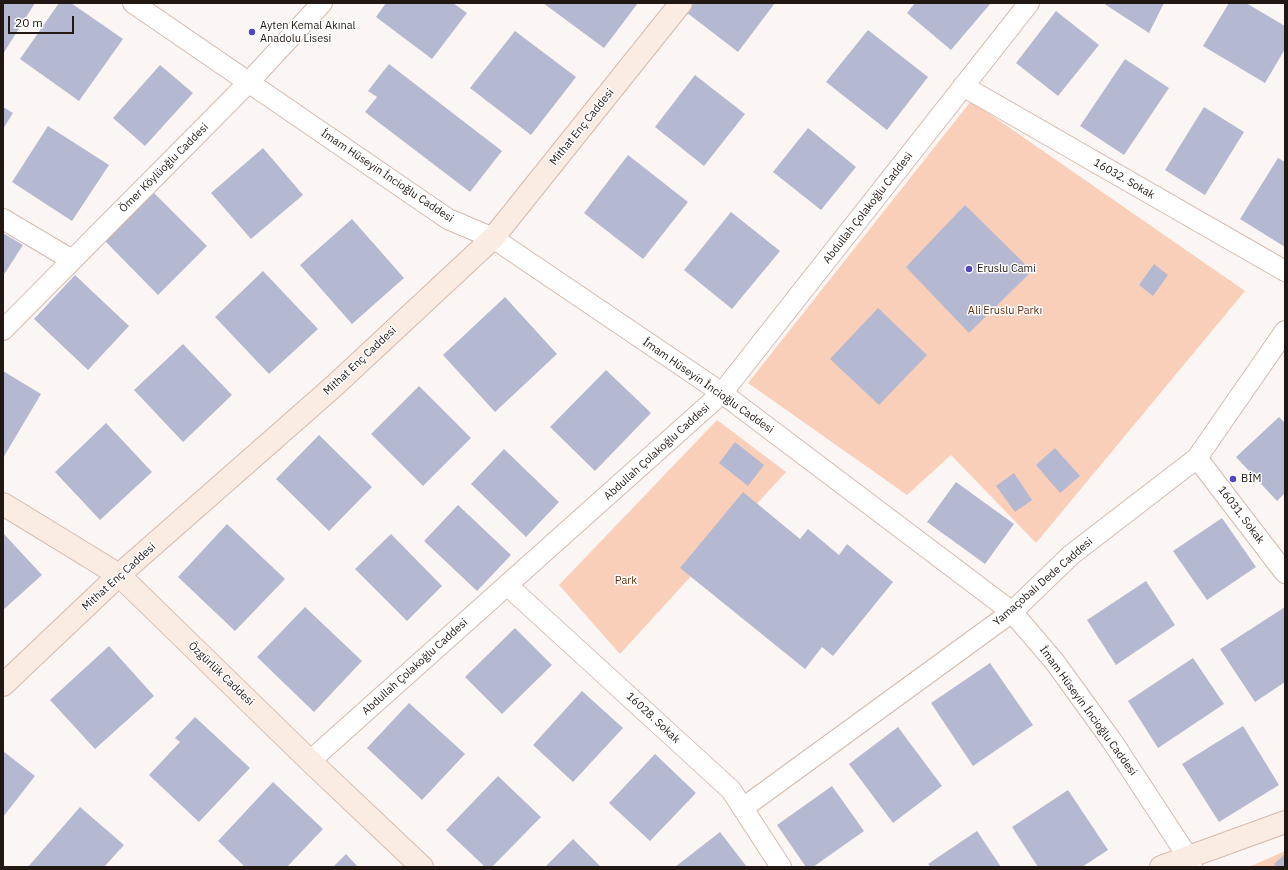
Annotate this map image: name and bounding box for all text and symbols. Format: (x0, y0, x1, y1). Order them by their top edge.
scale bar (10, 8, 76, 34)
text: 20 m (15, 15, 43, 30)
place label: Ayten Kemal Akınal Anadolu Lisesi (260, 19, 356, 45)
marker: Ayten Kemal Akınal Anadolu Lisesi (247, 27, 257, 37)
street label: Mithat Enç Caddesi (547, 86, 617, 168)
street label: Ömer Köylüoğlu Caddesi (117, 121, 211, 215)
street label: İmam Hüseyin İncioğlu Caddesi (318, 127, 456, 225)
street label: Abdullah Çolakoğlu Caddesi (820, 150, 916, 266)
street label: 16032. Sokak (1091, 156, 1157, 202)
place label: Eruslu Cami (977, 262, 1036, 276)
marker: Eruslu Cami (964, 264, 974, 274)
park label: Ali Eruslu Parkı (968, 304, 1042, 318)
street label: Mithat Enç Caddesi (321, 324, 399, 398)
street label: İmam Hüseyin İncioğlu Caddesi (640, 336, 776, 436)
street label: Abdullah Çolakoğlu Caddesi (601, 401, 713, 503)
place label: BİM (1241, 472, 1262, 486)
marker: BİM (1228, 474, 1238, 484)
street label: 16031. Sokak (1215, 484, 1267, 546)
street label: Yamaçobalı Dede Caddesi (991, 535, 1095, 629)
street label: Mithat Enç Caddesi (79, 540, 159, 614)
park label: Park (615, 574, 637, 588)
street label: Abdullah Çolakoğlu Caddesi (359, 616, 471, 718)
street label: Özgürlük Caddesi (185, 639, 257, 709)
street label: İmam Hüseyin İncioğlu Caddesi (1037, 644, 1139, 778)
street label: 16028. Sokak (623, 690, 683, 746)

